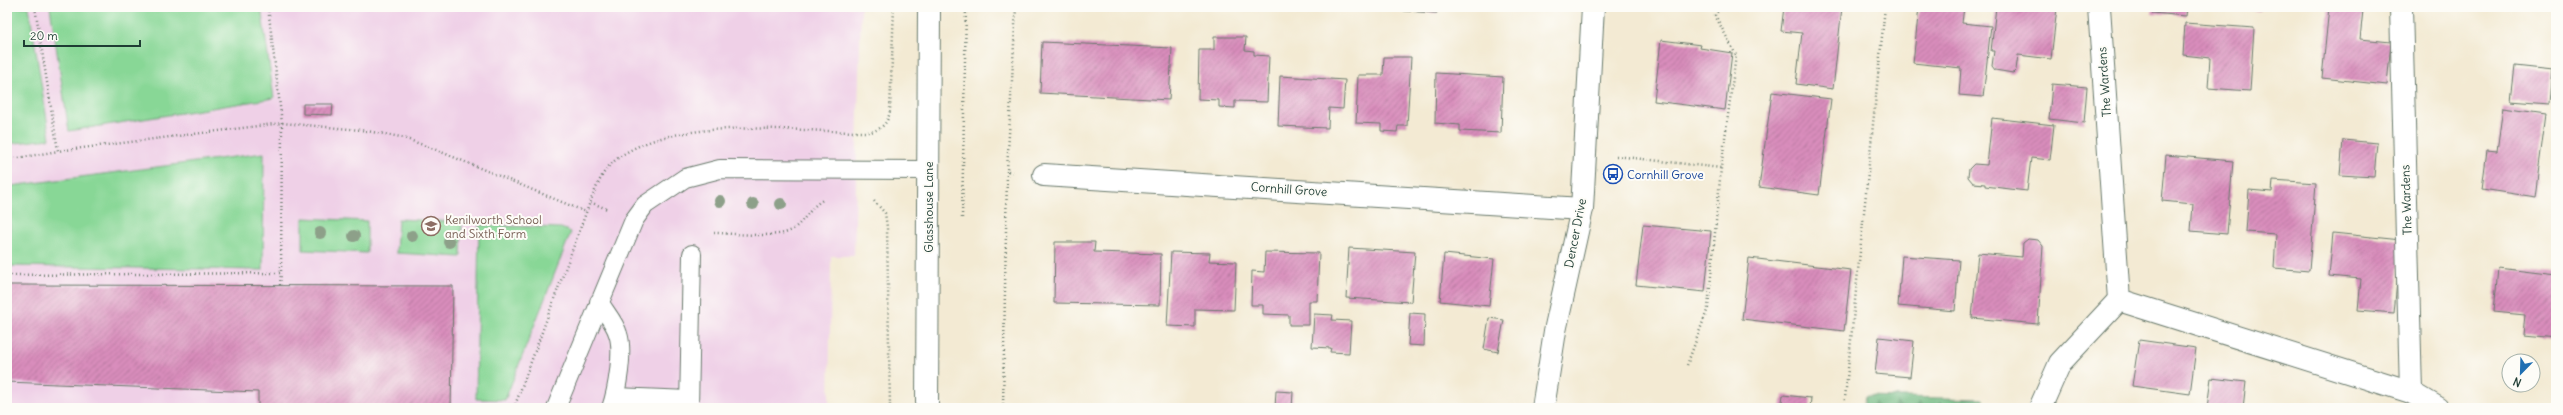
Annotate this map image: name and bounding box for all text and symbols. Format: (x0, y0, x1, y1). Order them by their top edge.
scale bar (24, 22, 140, 48)
text: 20 m (30, 28, 58, 43)
street label: The Wardens (2094, 46, 2114, 118)
street label: Glasshouse Lane (921, 161, 936, 253)
bus stop icon: Cornhill Grove (1602, 163, 1624, 185)
street label: The Wardens (2397, 164, 2415, 236)
place label: Cornhill Grove (1627, 167, 1704, 182)
street label: Cornhill Grove (1250, 179, 1328, 199)
street label: Dencer Drive (1561, 197, 1589, 269)
place label: Kenilworth School and Sixth Form (445, 212, 542, 241)
school or university icon: Kenilworth School and Sixth Form (420, 215, 442, 237)
north arrow (2501, 353, 2541, 393)
text: N (2511, 374, 2523, 390)

